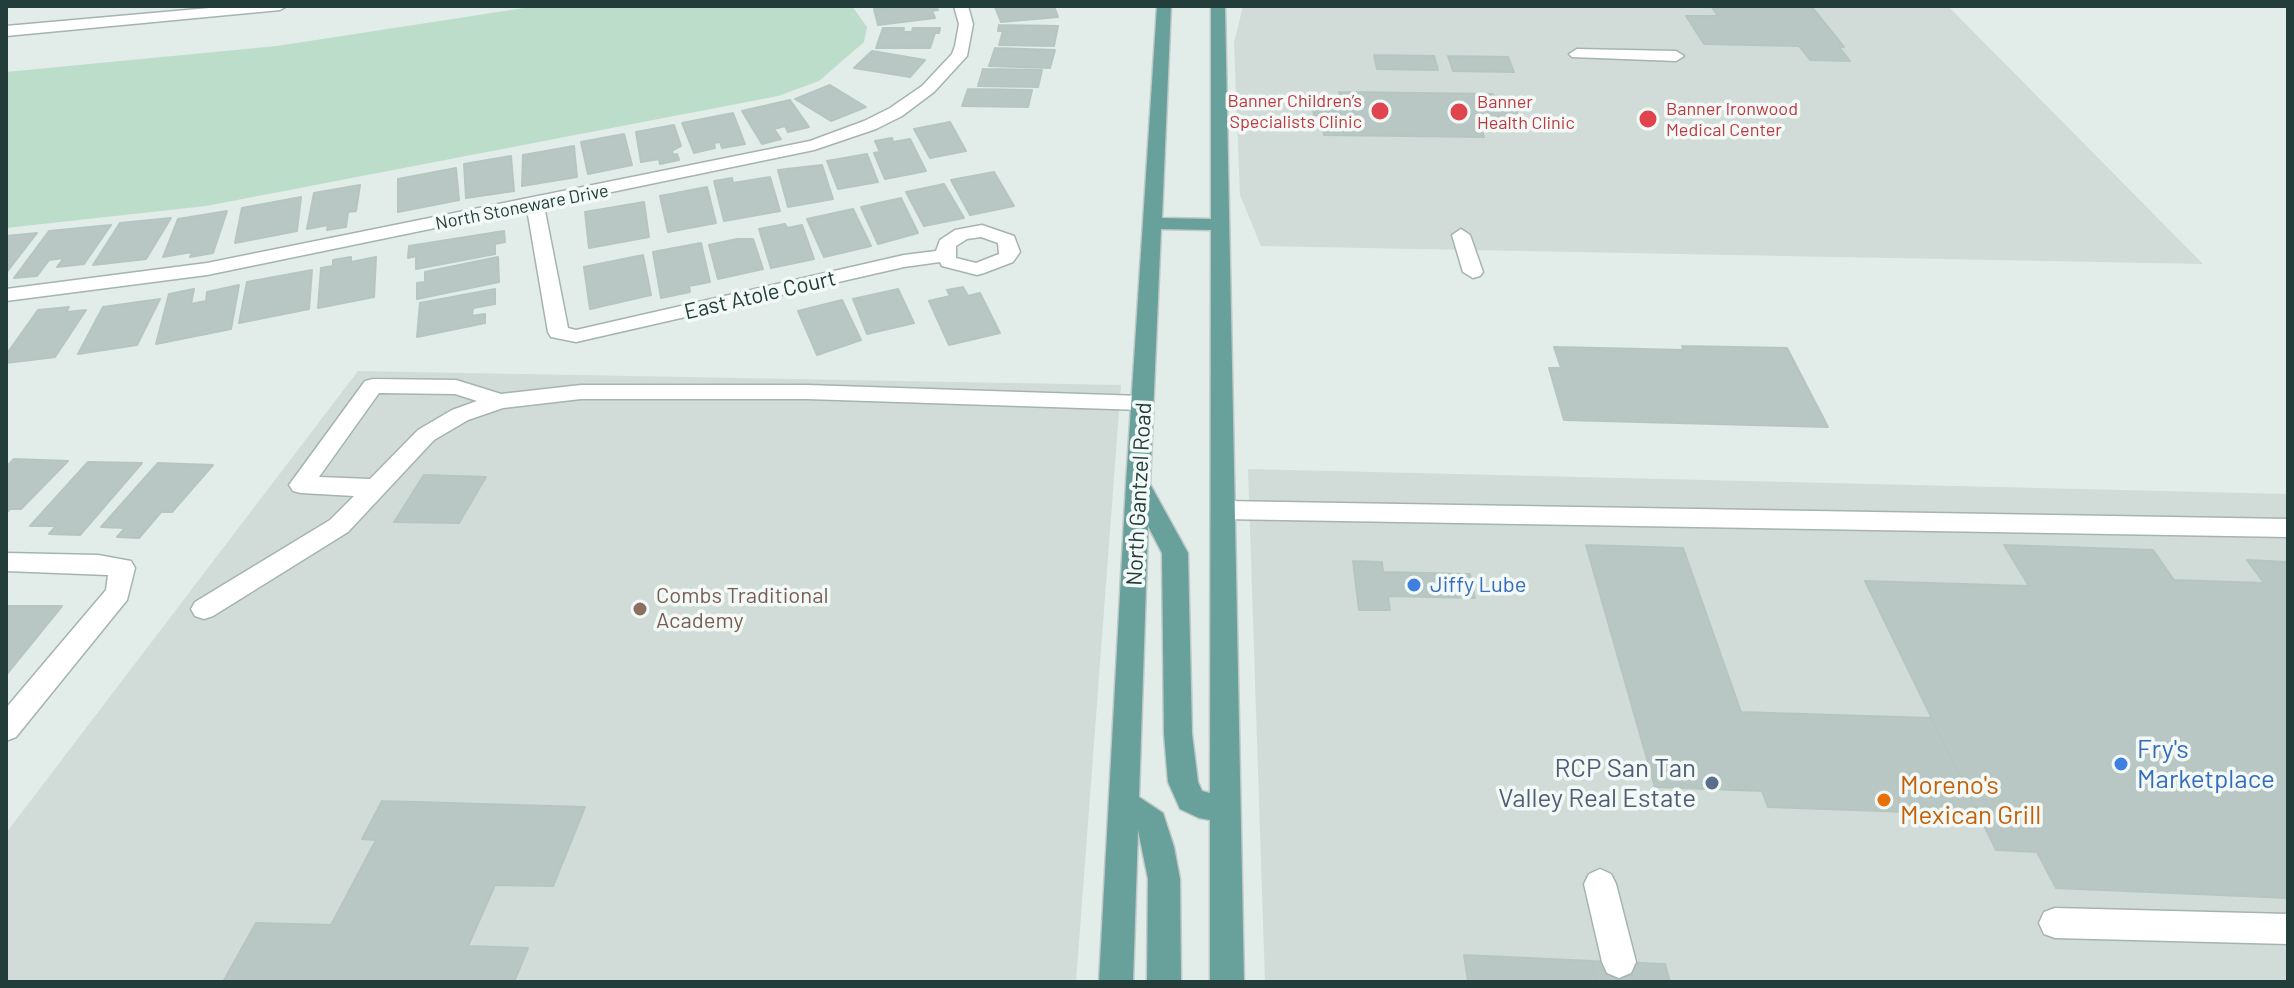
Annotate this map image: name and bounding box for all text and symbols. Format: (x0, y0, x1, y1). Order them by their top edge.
place label: Banner Children’s Specialists Clinic (1228, 90, 1362, 132)
place label: Banner Health Clinic (1477, 91, 1575, 134)
place label: Banner Ironwood Medical Center (1666, 98, 1798, 140)
marker: Banner Children’s Specialists Clinic (1369, 100, 1391, 122)
marker: Banner Health Clinic (1448, 101, 1470, 123)
marker: Banner Ironwood Medical Center (1637, 108, 1659, 130)
street label: North Stoneware Drive (434, 180, 610, 234)
street label: East Atole Court (682, 265, 838, 325)
street label: North Gantzel Road (1121, 402, 1157, 586)
place label: Jiffy Lube (1430, 572, 1526, 598)
marker: Jiffy Lube (1405, 576, 1423, 594)
place label: Combs Traditional Academy (656, 583, 828, 634)
marker: Combs Traditional Academy (631, 600, 649, 618)
place label: Fry's Marketplace (2137, 733, 2275, 794)
place label: RCP San Tan Valley Real Estate (1498, 752, 1696, 814)
marker: Fry's Marketplace (2112, 755, 2130, 773)
place label: Moreno's Mexican Grill (1900, 769, 2041, 830)
marker: RCP San Tan Valley Real Estate (1703, 774, 1721, 792)
marker: Moreno's Mexican Grill (1875, 791, 1893, 809)

